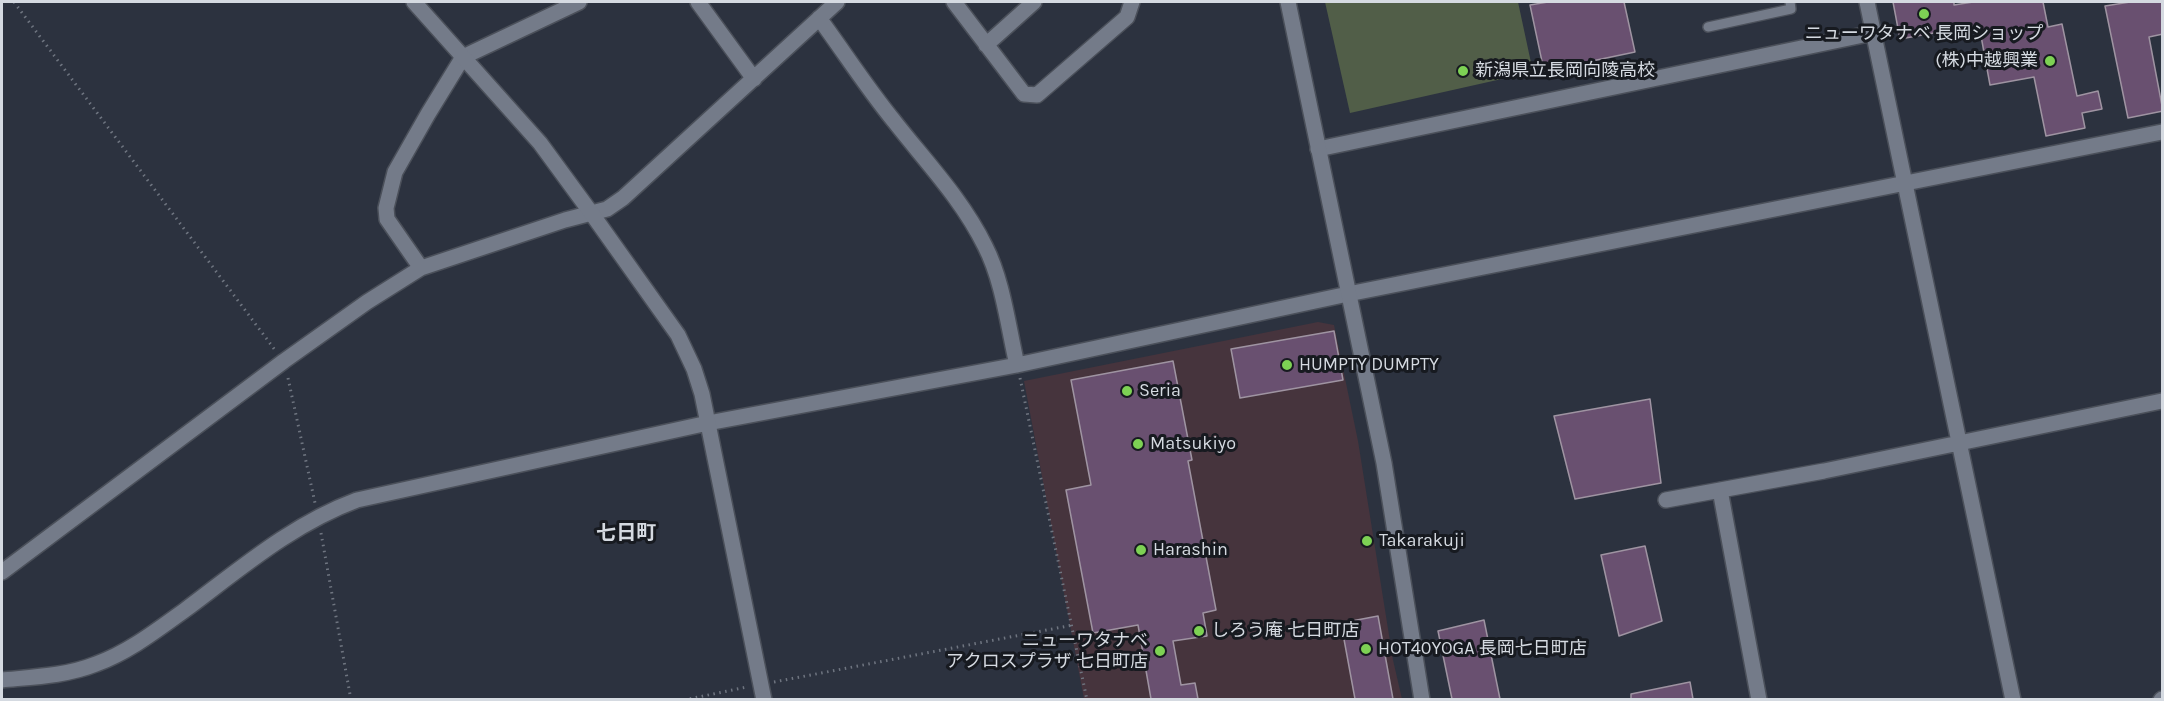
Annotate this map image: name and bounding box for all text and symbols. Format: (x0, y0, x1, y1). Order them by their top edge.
marker: ニューワタナベ 長岡ショップ (1917, 7, 1931, 21)
place label: ニューワタナベ 長岡ショップ (1805, 23, 2043, 45)
place label: (株)中越興業 (1935, 50, 2038, 72)
marker: (株)中越興業 (2043, 54, 2057, 68)
place label: 新潟県立長岡向陵高校 (1475, 60, 1655, 82)
marker: 新潟県立長岡向陵高校 (1456, 64, 1470, 78)
place label: HUMPTY DUMPTY (1299, 354, 1439, 376)
marker: HUMPTY DUMPTY (1280, 358, 1294, 372)
place label: Seria (1139, 380, 1181, 402)
marker: Seria (1120, 384, 1134, 398)
place label: Matsukiyo (1150, 433, 1236, 455)
marker: Matsukiyo (1131, 437, 1145, 451)
district label: 七日町 (596, 521, 656, 545)
place label: Takarakuji (1379, 530, 1465, 552)
marker: Takarakuji (1360, 534, 1374, 548)
place label: Harashin (1153, 539, 1228, 561)
marker: Harashin (1134, 543, 1148, 557)
place label: しろう庵 七日町店 (1211, 620, 1359, 642)
marker: しろう庵 七日町店 (1192, 624, 1206, 638)
place label: ニューワタナベ アクロスプラザ 七日町店 (946, 630, 1148, 672)
place label: HOT40YOGA 長岡七日町店 (1378, 638, 1587, 660)
marker: HOT40YOGA 長岡七日町店 (1359, 642, 1373, 656)
marker: ニューワタナベ アクロスプラザ 七日町店 (1153, 644, 1167, 658)

